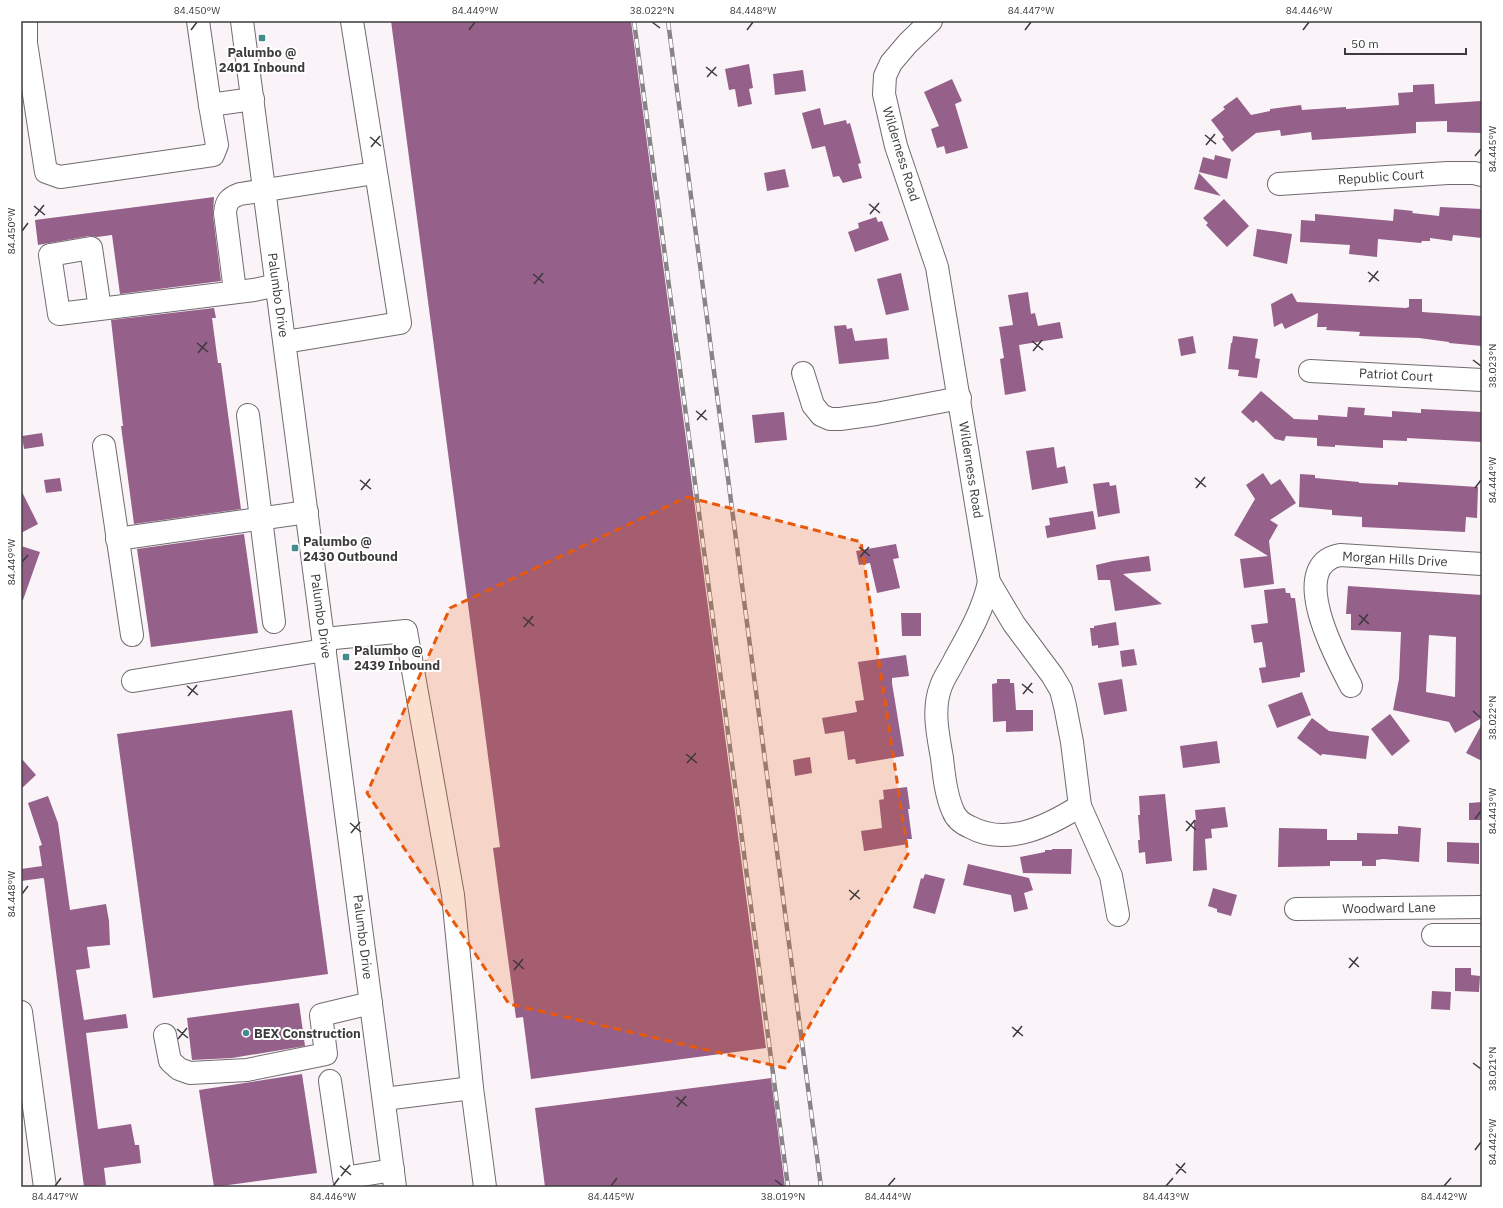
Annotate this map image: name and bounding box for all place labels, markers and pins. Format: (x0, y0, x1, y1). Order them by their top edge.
marker: Palumbo @ 2401 Inbound (257, 33, 267, 43)
place label: Palumbo @ 2401 Inbound (219, 44, 305, 76)
place label: Palumbo @ 2430 Outbound (303, 533, 398, 565)
marker: Palumbo @ 2430 Outbound (290, 543, 300, 553)
place label: Palumbo @ 2439 Inbound (354, 642, 440, 674)
marker: Palumbo @ 2439 Inbound (341, 652, 351, 662)
place label: BEX Construction (254, 1025, 361, 1042)
marker: BEX Construction (241, 1028, 251, 1038)

